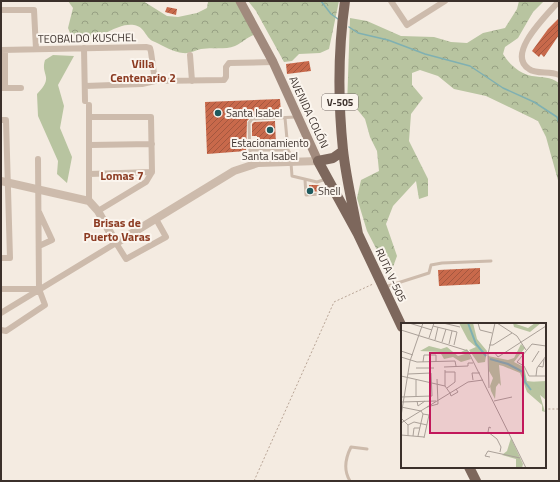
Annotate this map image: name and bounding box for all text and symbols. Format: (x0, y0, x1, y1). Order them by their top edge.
street label: TEOBALDO KUSCHEL (38, 29, 137, 47)
district label: Villa Centenario 2 (110, 54, 176, 87)
street label: AVENIDA COLÓN (285, 73, 333, 151)
road number: V-505 (322, 94, 358, 110)
place label: Santa Isabel (226, 105, 282, 121)
marker: Santa Isabel (213, 108, 223, 118)
marker: Estacionamiento Santa Isabel (265, 125, 275, 135)
place label: Estacionamiento Santa Isabel (231, 135, 309, 164)
district label: Lomas 7 (100, 166, 144, 185)
place label: Shell (318, 183, 341, 199)
marker: Shell (305, 186, 315, 196)
district label: Brisas de Puerto Varas (83, 213, 151, 246)
street label: RUTA V-505 (372, 246, 410, 304)
inset map (401, 323, 546, 468)

